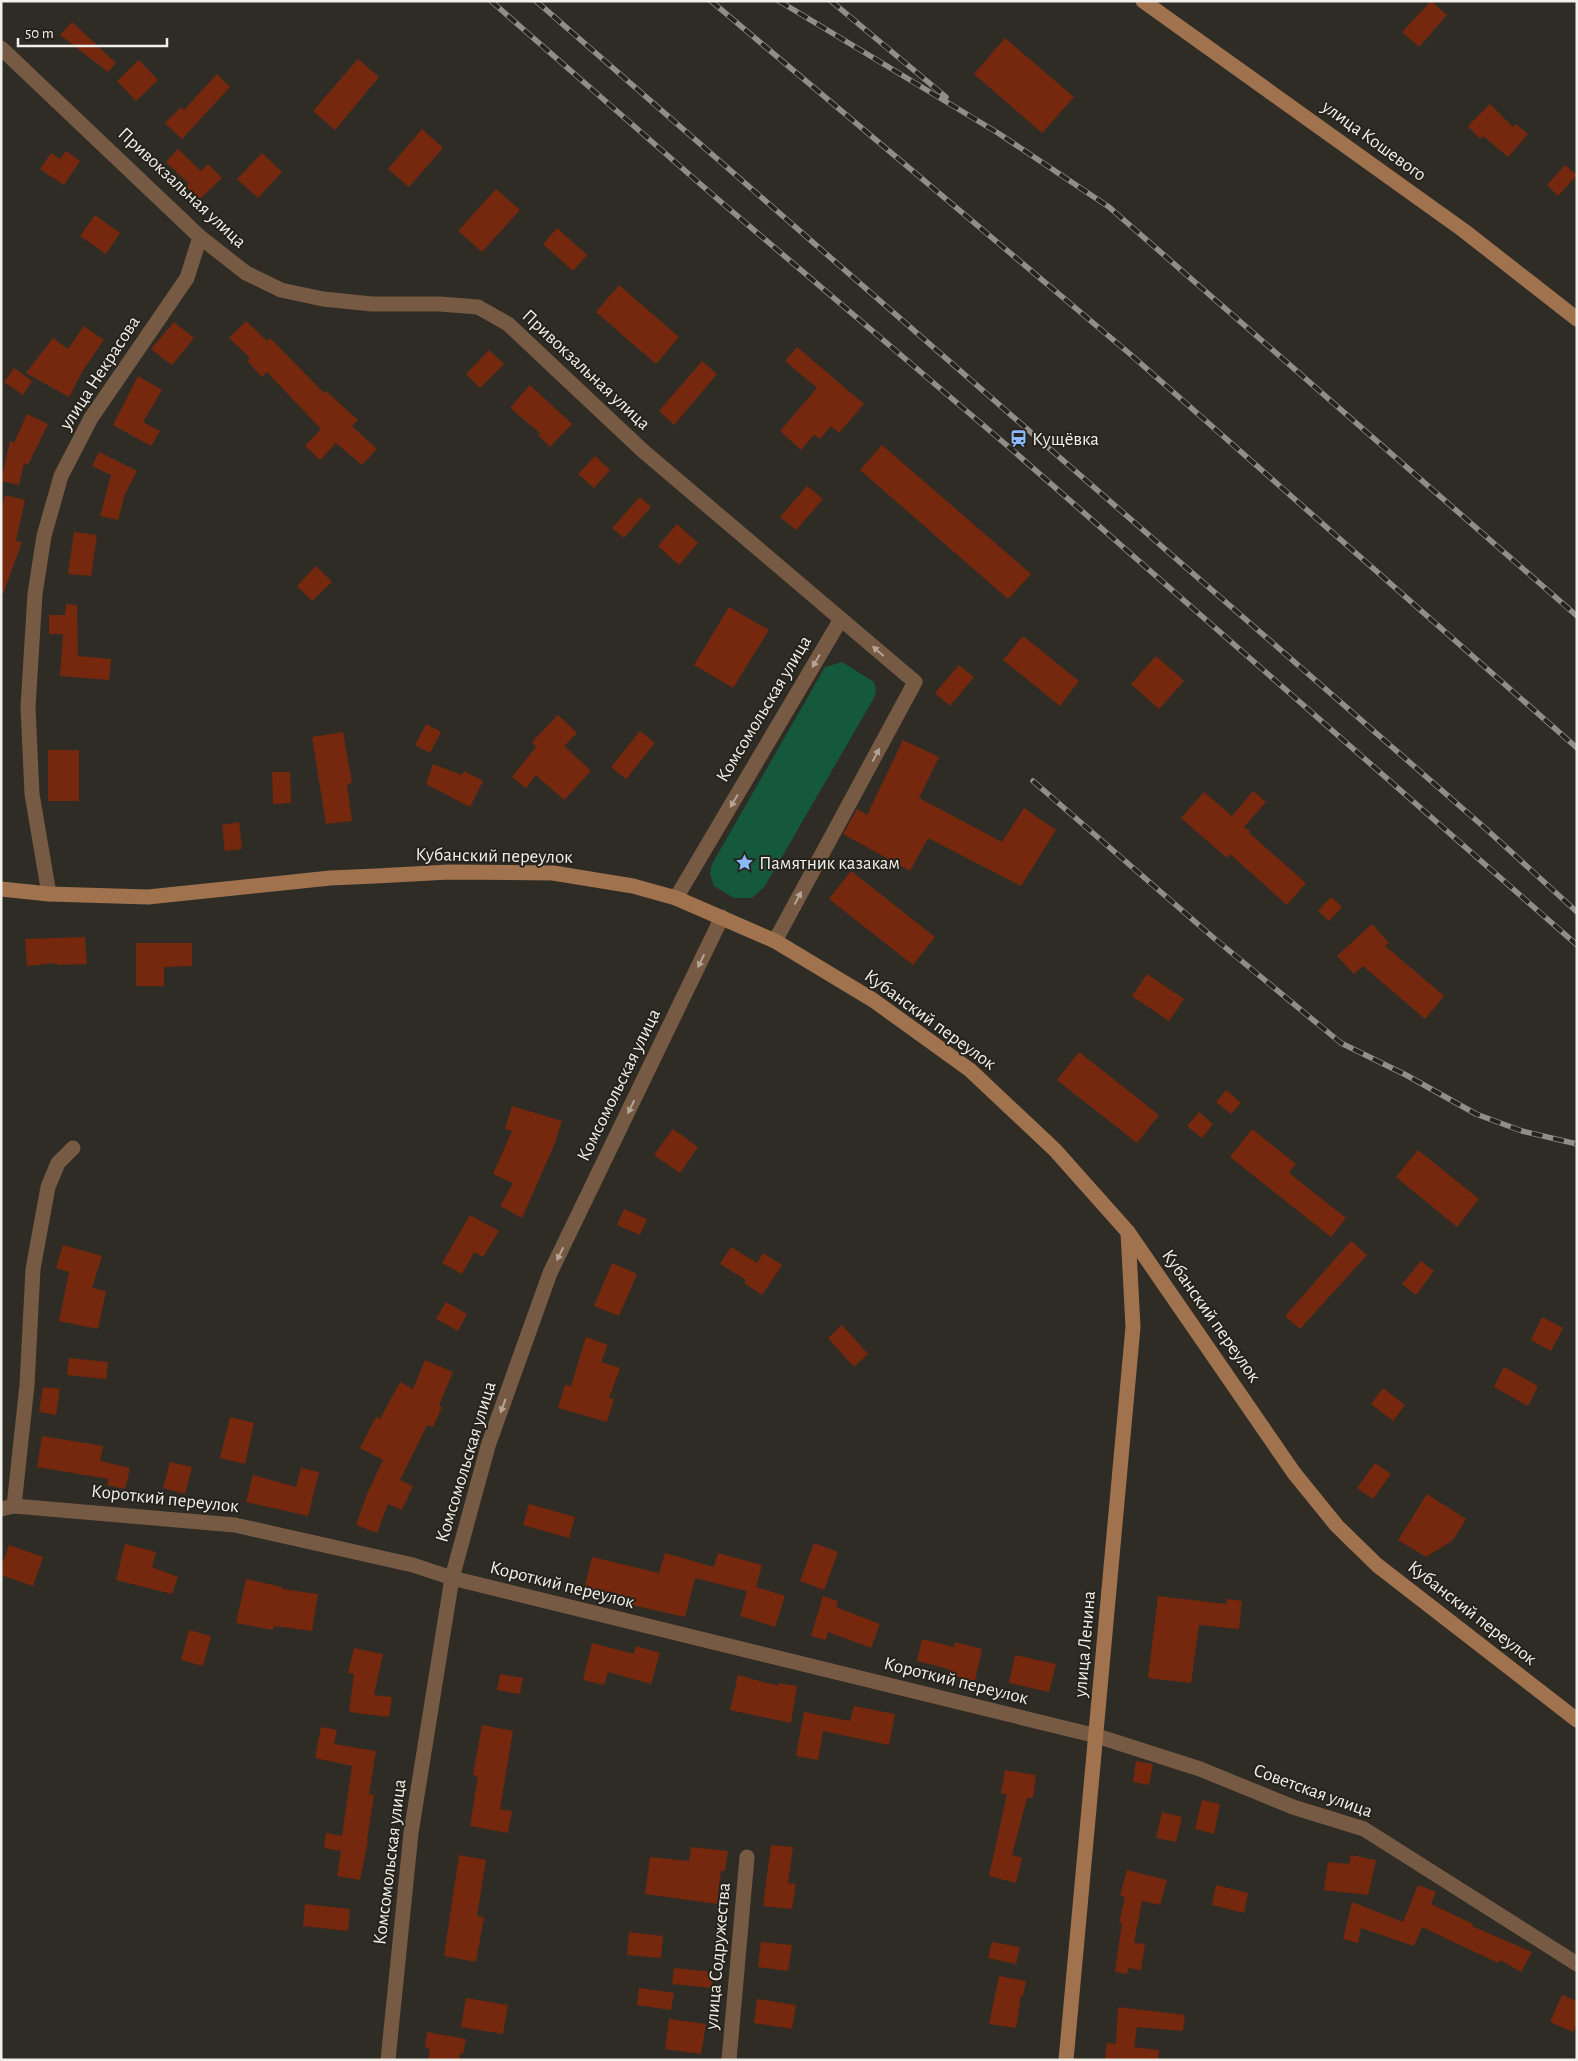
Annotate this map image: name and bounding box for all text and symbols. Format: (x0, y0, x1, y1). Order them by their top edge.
scale bar (18, 15, 166, 47)
text: 50 m (25, 26, 54, 41)
street label: улица Кошевого (1318, 96, 1429, 185)
street label: Привокзальная улица (114, 124, 250, 252)
street label: Привокзальная улица (518, 306, 654, 434)
street label: улица Некрасова (56, 312, 144, 434)
station icon: Кущёвка (1008, 429, 1028, 449)
place label: Кущёвка (1032, 430, 1099, 449)
street label: Комсомольская улица (713, 632, 815, 785)
one-way arrow (872, 645, 885, 656)
one-way arrow (812, 654, 821, 667)
one-way arrow (871, 748, 880, 762)
one-way arrow (729, 794, 738, 807)
street label: Кубанский переулок (415, 845, 573, 867)
place icon: Памятник казакам (735, 853, 755, 873)
place label: Памятник казакам (759, 854, 900, 873)
one-way arrow (794, 891, 802, 905)
one-way arrow (697, 954, 705, 968)
street label: Кубанский переулок (861, 966, 999, 1074)
street label: Комсомольская улица (574, 1005, 664, 1164)
one-way arrow (626, 1100, 634, 1114)
one-way arrow (556, 1246, 564, 1261)
street label: Кубанский переулок (1158, 1246, 1264, 1386)
street label: Комсомольская улица (432, 1379, 500, 1545)
one-way arrow (499, 1398, 506, 1413)
street label: Короткий переулок (90, 1482, 240, 1516)
street label: Кубанский переулок (1404, 1557, 1540, 1669)
street label: Короткий переулок (488, 1558, 637, 1612)
street label: улица Ленина (1071, 1590, 1099, 1699)
street label: Короткий переулок (882, 1654, 1031, 1708)
street label: Советская улица (1251, 1761, 1375, 1821)
street label: Комсомольская улица (370, 1778, 410, 1946)
street label: улица Содружества (702, 1881, 734, 2031)

